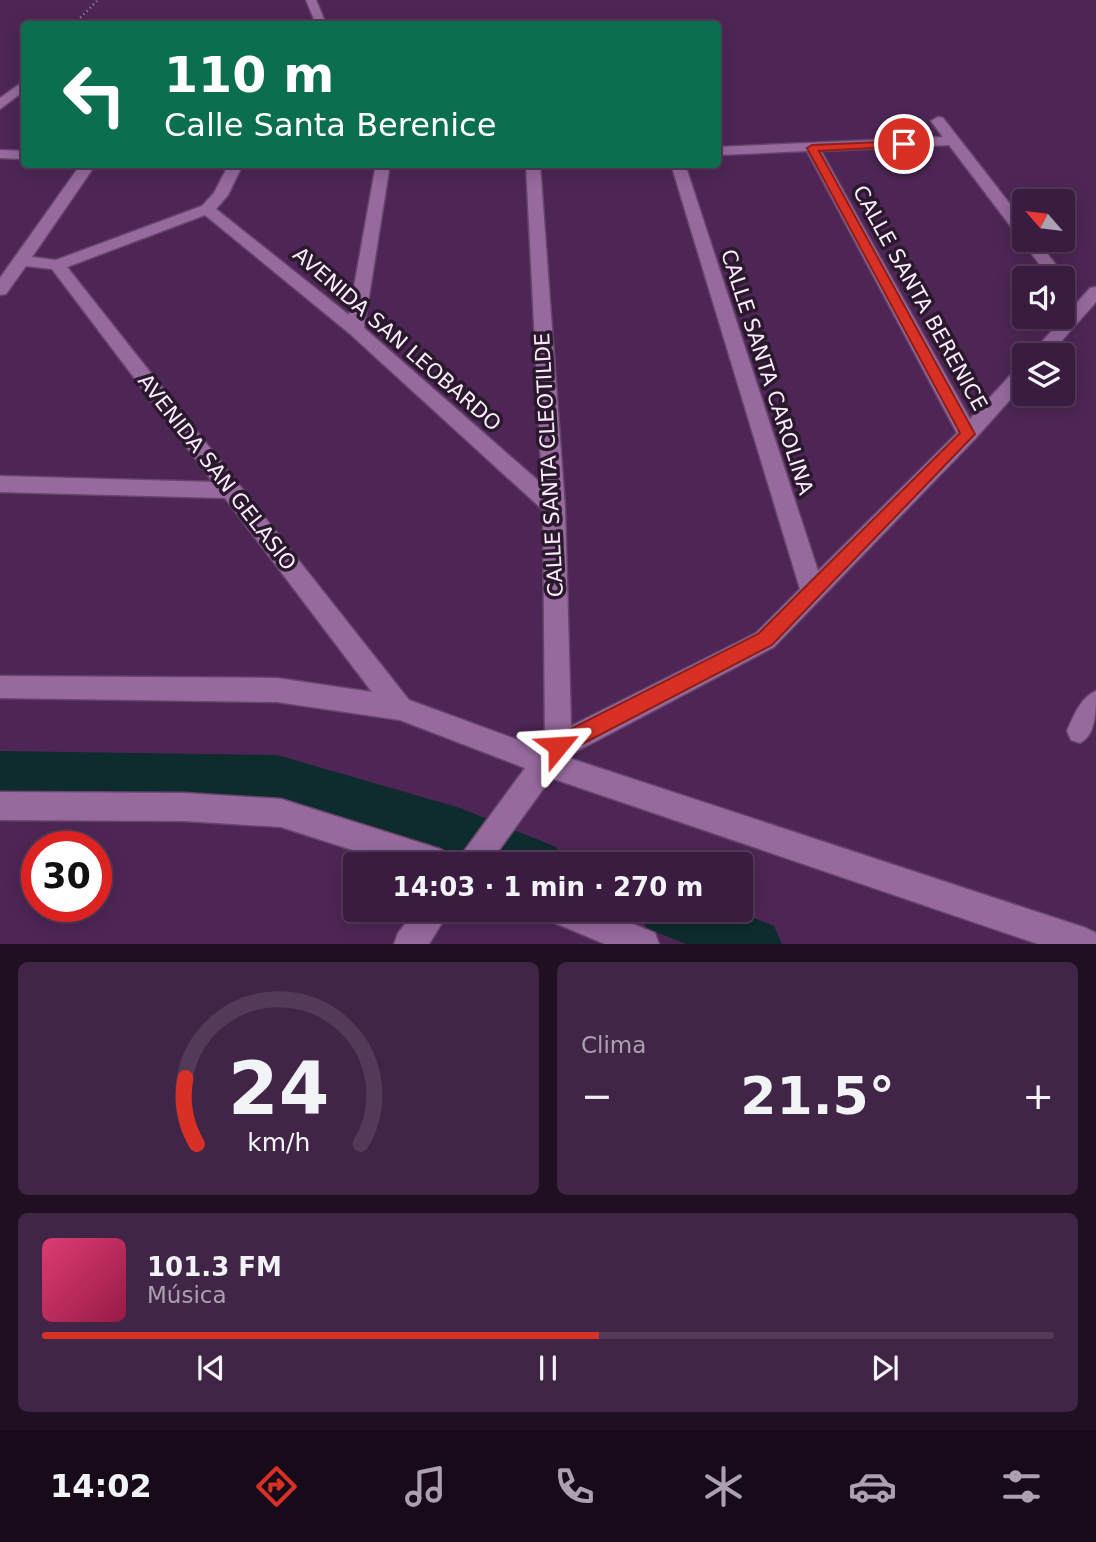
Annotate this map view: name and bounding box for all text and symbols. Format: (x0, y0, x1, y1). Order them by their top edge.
text: 110 m (164, 47, 334, 104)
icon: left (49, 49, 140, 140)
text: Calle Santa Berenice (164, 106, 496, 144)
pin (874, 114, 934, 174)
icon: arrive (885, 125, 923, 163)
street label: CALLE SANTA BERENICE (848, 181, 992, 415)
north arrow (1012, 189, 1074, 252)
map controls (1012, 189, 1075, 406)
street label: AVENIDA SAN LEOBARDO (288, 242, 506, 436)
street label: CALLE SANTA CAROLINA (716, 246, 818, 498)
button: sound (1012, 266, 1075, 329)
street label: CALLE SANTA CLEOTILDE (530, 332, 568, 598)
button: layers (1012, 343, 1075, 406)
street label: AVENIDA SAN GELASIO (133, 369, 301, 575)
position arrow (521, 709, 595, 783)
speed limit sign: 30 (21, 831, 112, 922)
text: 14:03 · 1 min · 270 m (393, 872, 703, 902)
text: Clima (581, 1032, 646, 1058)
text: 24 (228, 1047, 329, 1132)
text: 21.5° (740, 1066, 895, 1126)
text: − (581, 1074, 613, 1118)
text: + (1022, 1074, 1054, 1118)
text: km/h (247, 1128, 310, 1157)
text: 101.3 FM (147, 1252, 282, 1282)
text: Música (147, 1282, 227, 1308)
icon: previous (192, 1349, 230, 1387)
icon: pause (529, 1349, 567, 1387)
icon: next (866, 1349, 904, 1387)
icon: directions (252, 1462, 301, 1511)
icon: music (401, 1462, 450, 1511)
icon: phone (550, 1462, 599, 1511)
icon: climate (699, 1462, 748, 1511)
icon: car (848, 1462, 897, 1511)
icon: filters (997, 1462, 1046, 1511)
text: 14:02 (50, 1467, 152, 1505)

